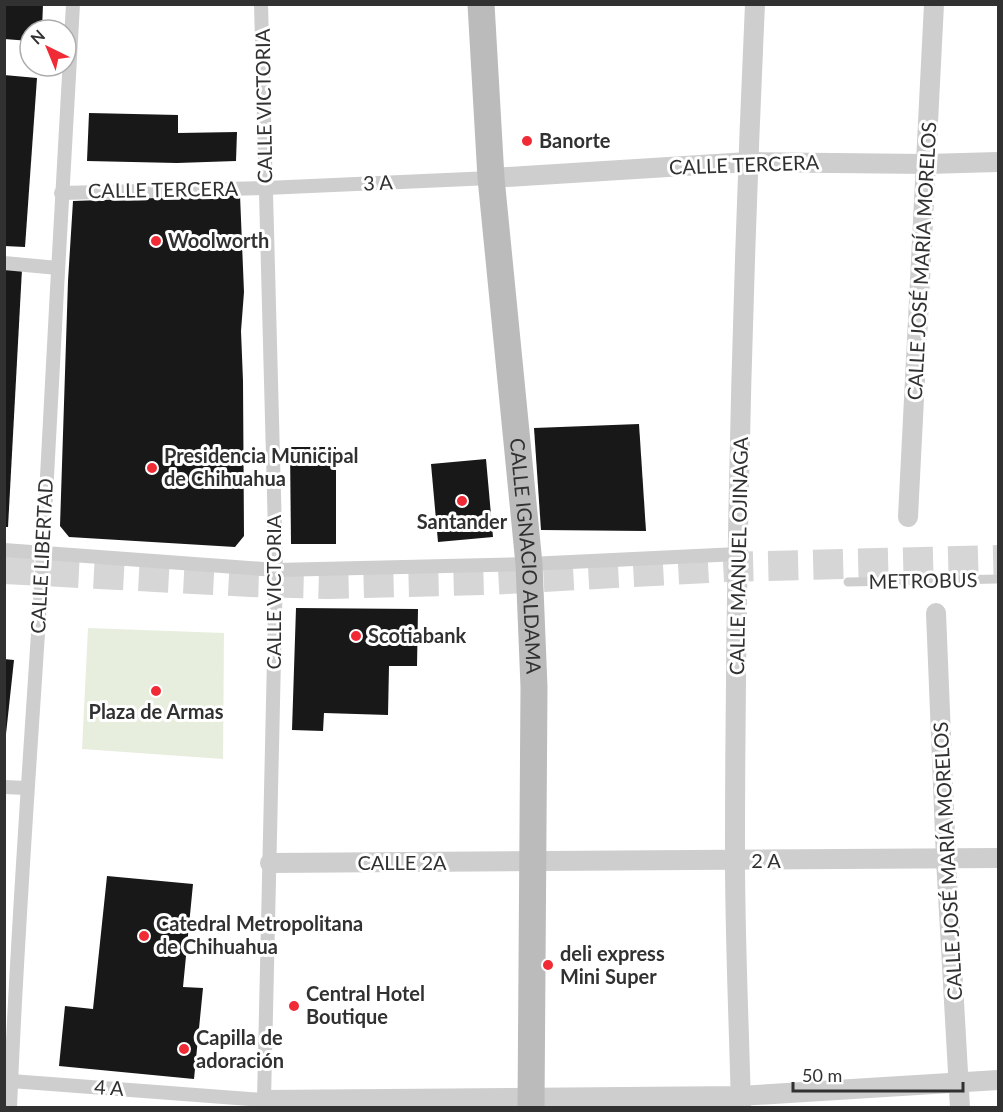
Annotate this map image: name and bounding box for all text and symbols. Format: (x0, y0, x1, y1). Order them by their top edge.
north arrow (18, 18, 78, 78)
text: N (26, 26, 48, 48)
street label: CALLE VICTORIA (250, 28, 276, 184)
street label: CALLE JOSÉ MARÍA MORELOS (902, 121, 940, 401)
place label: Banorte (539, 128, 611, 152)
marker: Banorte (520, 134, 534, 148)
street label: CALLE TERCERA (668, 149, 820, 179)
street label: 3 A (363, 169, 394, 195)
street label: CALLE TERCERA (88, 176, 239, 202)
place label: Woolworth (168, 228, 269, 252)
marker: Woolworth (149, 234, 163, 248)
street label: CALLE MANUEL OJINAGA (724, 436, 752, 675)
street label: CALLE IGNACIO ALDAMA (506, 437, 546, 675)
place label: Presidencia Municipal de Chihuahua (164, 443, 359, 490)
marker: Presidencia Municipal de Chihuahua (145, 461, 159, 475)
street label: CALLE LIBERTAD (25, 478, 57, 634)
marker: Santander (455, 494, 469, 508)
place label: Santander (417, 509, 508, 533)
street label: CALLE VICTORIA (261, 514, 285, 669)
street label: METROBUS (868, 567, 978, 593)
place label: Scotiabank (368, 623, 466, 647)
marker: Scotiabank (349, 629, 363, 643)
marker: Plaza de Armas (149, 684, 163, 698)
place label: Plaza de Armas (89, 699, 224, 723)
street label: CALLE JOSÉ MARÍA MORELOS (928, 721, 966, 1001)
street label: 2 A (751, 848, 781, 872)
street label: CALLE 2A (357, 850, 447, 874)
place label: Catedral Metropolitana de Chihuahua (156, 911, 363, 958)
marker: Catedral Metropolitana de Chihuahua (137, 929, 151, 943)
place label: deli express Mini Super (560, 941, 665, 988)
marker: deli express Mini Super (541, 958, 555, 972)
place label: Central Hotel Boutique (306, 981, 425, 1028)
marker: Central Hotel Boutique (287, 999, 301, 1013)
place label: Capilla de adoración (196, 1025, 284, 1072)
marker: Capilla de adoración (177, 1042, 191, 1056)
scale bar (793, 1055, 962, 1093)
text: 50 m (802, 1064, 842, 1086)
street label: 4 A (93, 1074, 125, 1100)

